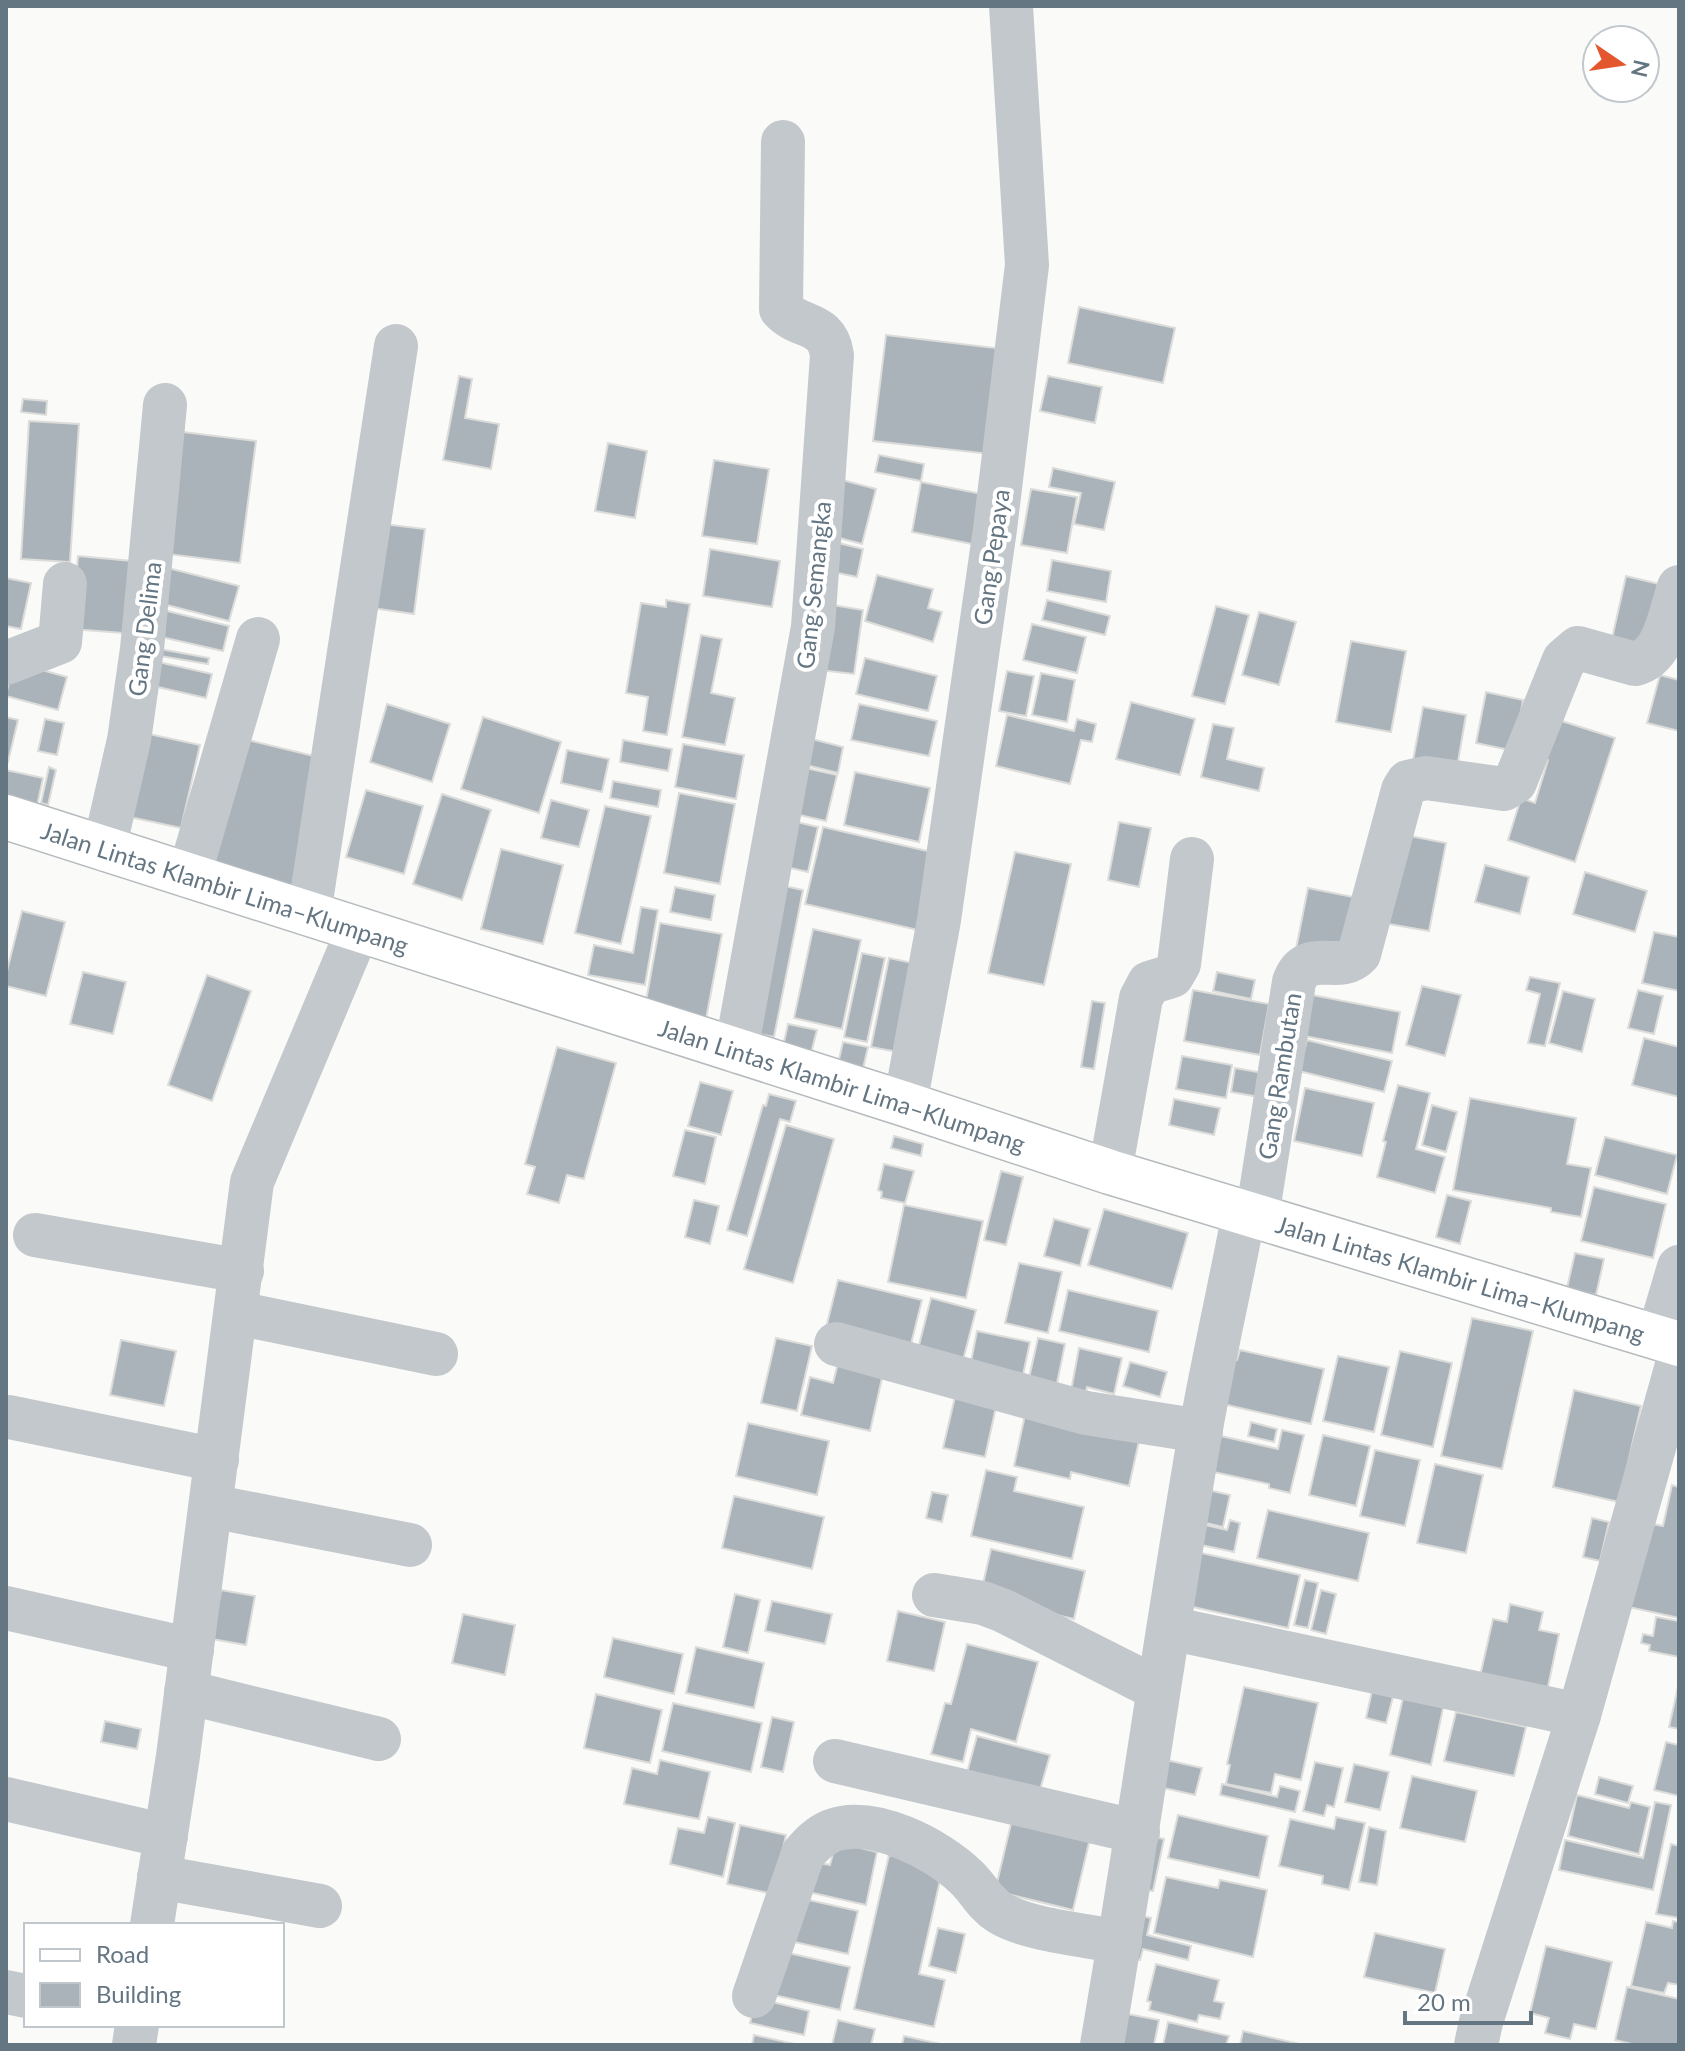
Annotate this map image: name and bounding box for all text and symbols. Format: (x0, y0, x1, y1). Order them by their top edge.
north arrow (1581, 24, 1661, 104)
text: N (1626, 57, 1656, 80)
street label: Gang Pepaya (967, 487, 1015, 627)
street label: Gang Semangka (790, 500, 836, 670)
street label: Gang Delima (121, 560, 167, 698)
street label: Jalan Lintas Klambir Lima–Klumpang (38, 815, 412, 959)
street label: Gang Rambutan (1251, 990, 1307, 1162)
street label: Jalan Lintas Klambir Lima–Klumpang (655, 1012, 1029, 1157)
street label: Jalan Lintas Klambir Lima–Klumpang (1273, 1209, 1649, 1347)
legend (24, 1923, 284, 2027)
text: Road (96, 1939, 149, 1968)
scale bar (1405, 1975, 1531, 2025)
text: Building (96, 1979, 181, 2008)
text: 20 m (1417, 1987, 1471, 2016)

